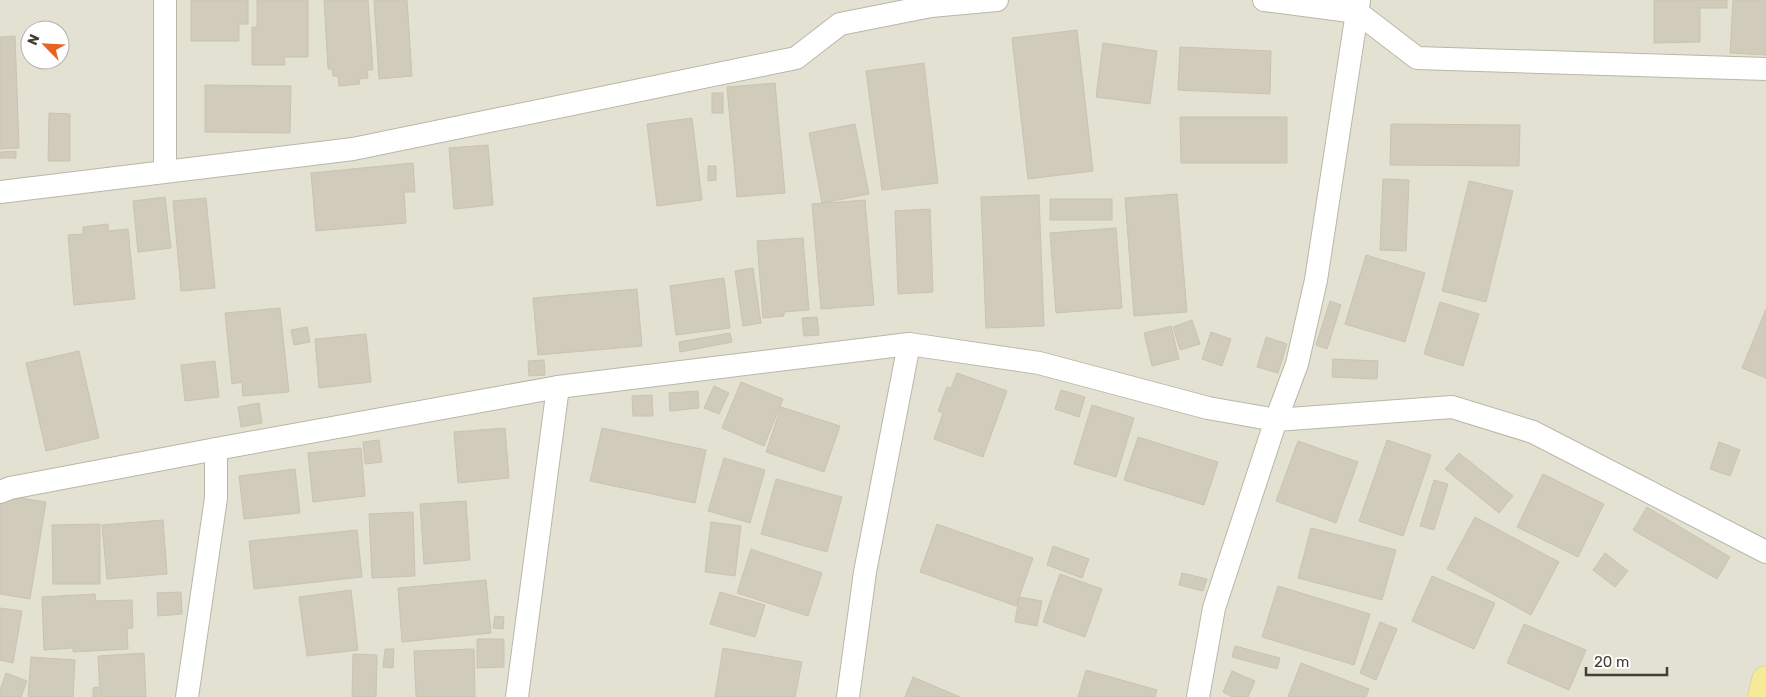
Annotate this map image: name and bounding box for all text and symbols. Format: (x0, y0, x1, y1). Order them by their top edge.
north arrow (20, 20, 70, 70)
text: N (24, 32, 43, 48)
scale bar (1586, 644, 1667, 676)
text: 20 m (1594, 653, 1629, 671)

